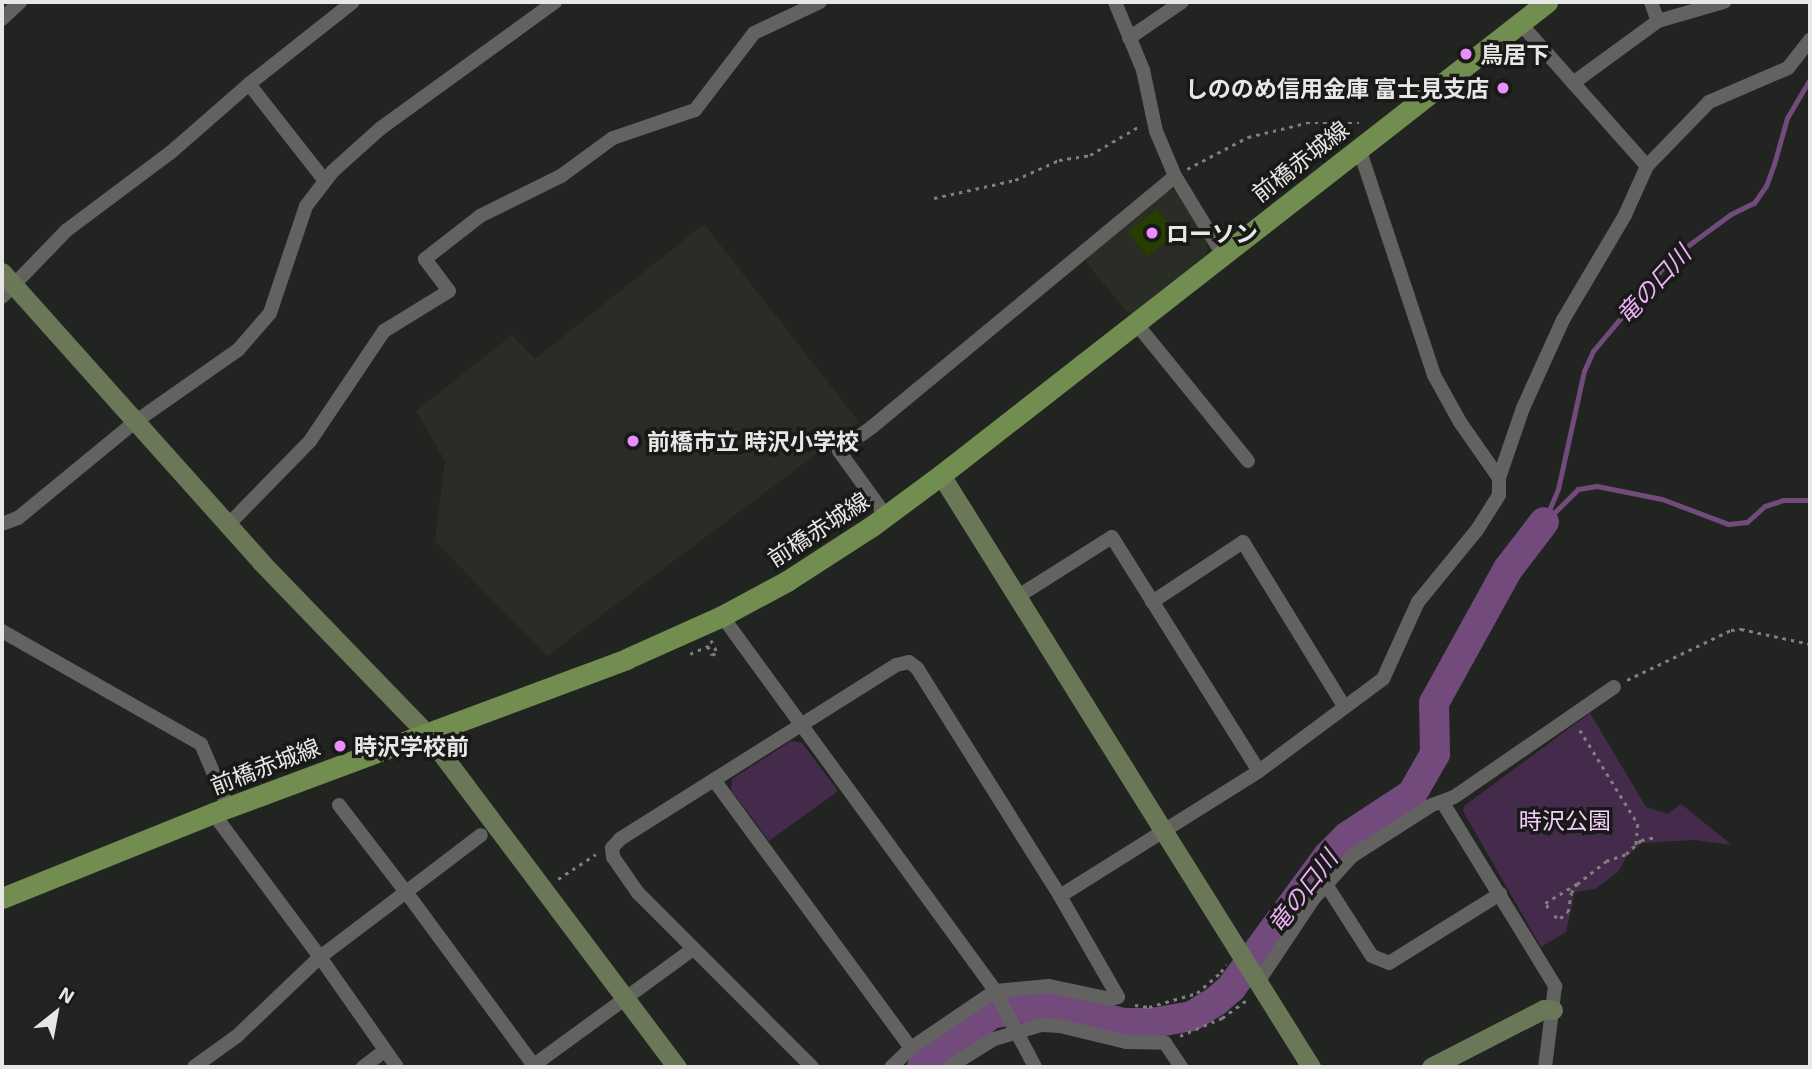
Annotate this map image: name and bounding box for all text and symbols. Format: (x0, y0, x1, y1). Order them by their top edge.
place label: 鳥居下 (1480, 40, 1549, 68)
marker: 鳥居下 (1458, 46, 1474, 62)
place label: しののめ信用金庫 富士見支店 (1185, 74, 1489, 102)
marker: しののめ信用金庫 富士見支店 (1495, 80, 1511, 96)
street label: 前橋赤城線 (1246, 115, 1354, 207)
place label: ローソン (1166, 219, 1258, 247)
marker: ローソン (1144, 225, 1160, 241)
water label: 竜の口川 (1610, 239, 1696, 329)
place label: 前橋市立 時沢小学校 (647, 427, 859, 455)
marker: 前橋市立 時沢小学校 (625, 433, 641, 449)
street label: 前橋赤城線 (762, 486, 874, 572)
place label: 時沢学校前 (354, 732, 469, 760)
street label: 前橋赤城線 (206, 733, 324, 799)
marker: 時沢学校前 (332, 738, 348, 754)
park label: 時沢公園 (1519, 806, 1611, 834)
water label: 竜の口川 (1261, 844, 1343, 938)
north arrow (21, 978, 91, 1048)
text: N (55, 981, 79, 1008)

